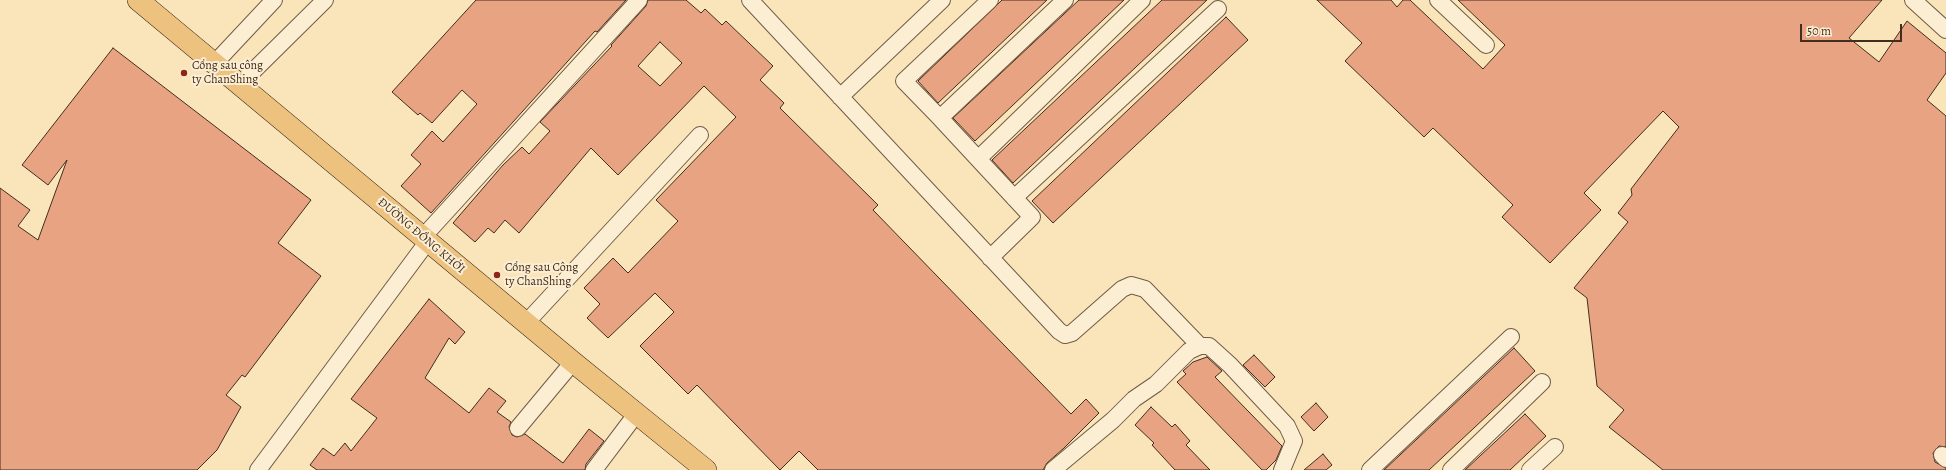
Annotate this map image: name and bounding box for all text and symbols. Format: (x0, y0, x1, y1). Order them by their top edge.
scale bar (1802, 16, 1904, 42)
text: 50 m (1807, 23, 1831, 39)
place label: Cổng sau công ty ChanShing (192, 59, 263, 87)
marker: Cổng sau công ty ChanShing (179, 68, 189, 78)
street label: ĐƯỜNG ĐỒNG KHỞI (374, 195, 468, 277)
place label: Cổng sau Công ty ChanShing (505, 261, 578, 289)
marker: Cổng sau Công ty ChanShing (492, 270, 502, 280)

